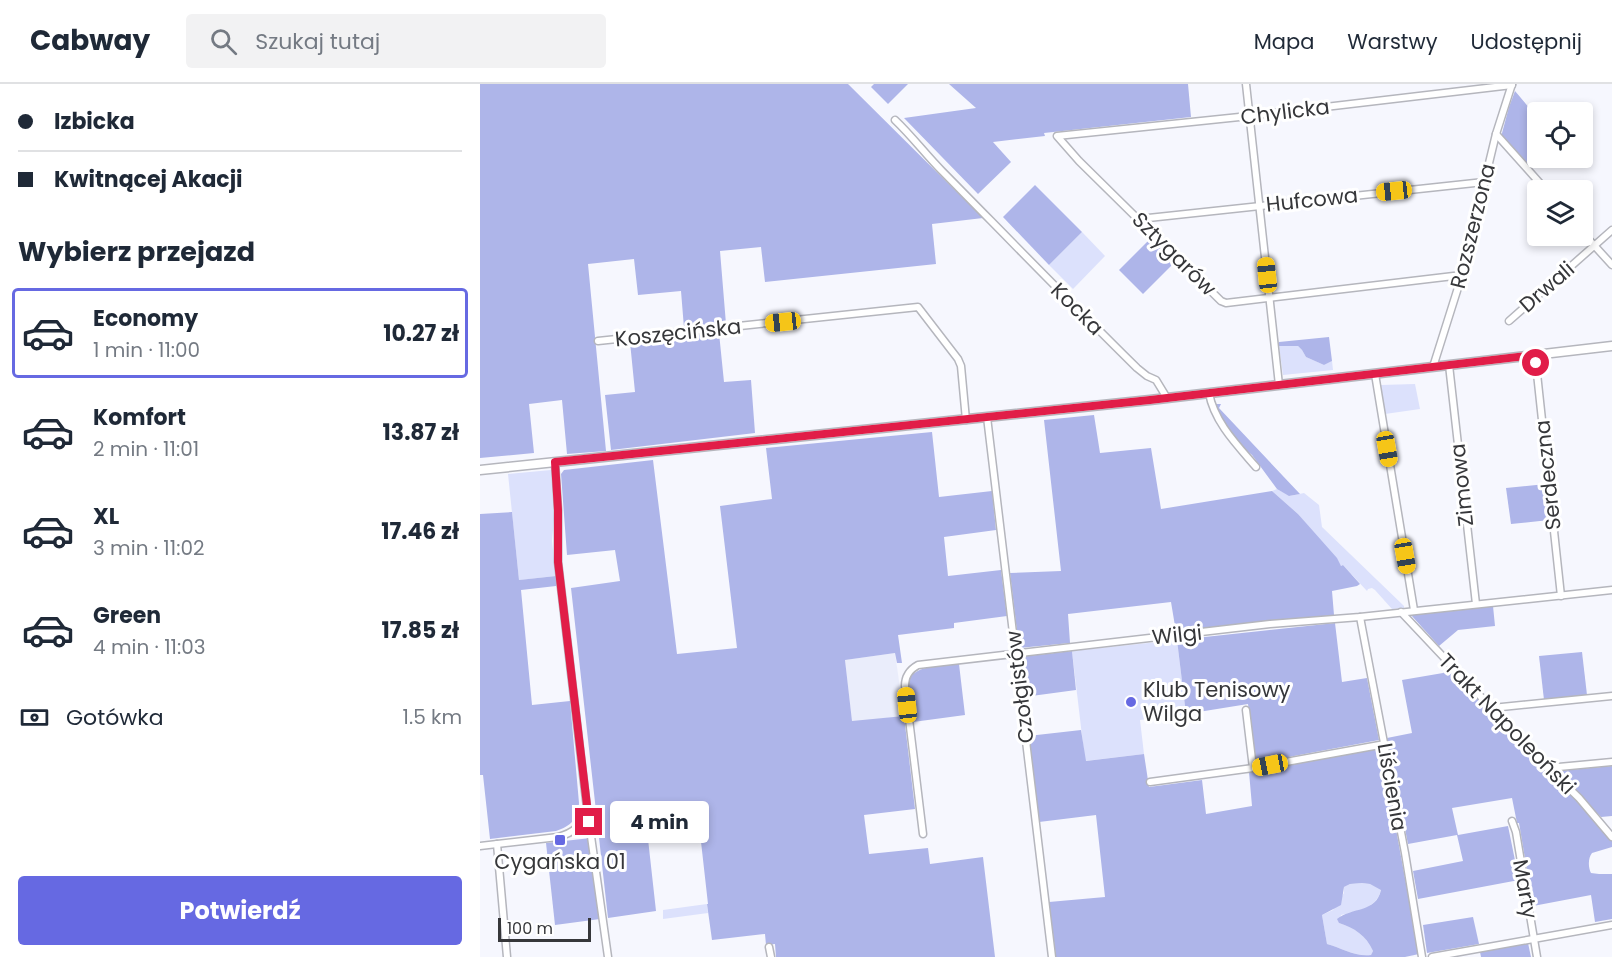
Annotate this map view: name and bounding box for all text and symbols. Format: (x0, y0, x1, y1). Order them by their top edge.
search box (186, 14, 606, 68)
text: Cabway (30, 21, 150, 60)
icon: search (207, 25, 240, 58)
text: Szukaj tutaj (255, 26, 380, 57)
text: Mapa (1254, 27, 1314, 56)
text: Warstwy (1347, 27, 1438, 56)
text: Udostępnij (1471, 27, 1582, 56)
street label: Chylicka (1239, 92, 1331, 131)
map controls (1527, 102, 1593, 246)
button: locate (1527, 102, 1593, 168)
text: Izbicka (54, 106, 135, 137)
street label: Rozszerzona (1443, 160, 1502, 291)
text: Kwitnącej Akacji (54, 164, 243, 195)
street label: Hufcowa (1264, 180, 1359, 219)
car (1375, 180, 1413, 202)
button: layers (1527, 180, 1593, 246)
street label: Sztygarów (1126, 205, 1223, 302)
text: Wybierz przejazd (18, 233, 255, 270)
street label: Drwali (1513, 255, 1581, 319)
car (1256, 256, 1278, 294)
street label: Kocka (1045, 276, 1110, 341)
text: Economy (93, 303, 198, 334)
icon: car (21, 306, 75, 360)
street label: Koszęcińska (613, 311, 743, 354)
car (764, 311, 802, 333)
text: 10.27 zł (383, 318, 459, 349)
text: 1 min · 11:00 (93, 336, 200, 364)
route start (1522, 349, 1549, 376)
text: Komfort (93, 402, 186, 433)
icon: car (21, 405, 75, 459)
text: 13.87 zł (383, 417, 459, 448)
street label: Serdeczna (1527, 419, 1568, 531)
car (1375, 430, 1399, 468)
text: 2 min · 11:01 (93, 435, 199, 463)
street label: Zimowa (1443, 442, 1480, 528)
text: XL (93, 501, 119, 532)
icon: car (21, 504, 75, 558)
text: 17.46 zł (381, 516, 459, 547)
text: 3 min · 11:02 (93, 534, 204, 562)
car (1393, 537, 1417, 575)
text: Green (93, 600, 161, 631)
icon: car (21, 603, 75, 657)
text: 17.85 zł (382, 615, 459, 646)
street label: Wilgi (1150, 617, 1203, 652)
street label: Czołgistów (998, 629, 1041, 745)
text: 4 min · 11:03 (93, 633, 206, 661)
street label: Trakt Napoleoński (1432, 647, 1582, 801)
place label: Klub Tenisowy Wilga (1143, 675, 1291, 728)
car (896, 686, 918, 724)
marker: Klub Tenisowy Wilga (1124, 695, 1138, 709)
icon: cash (18, 701, 51, 734)
text: Gotówka (66, 702, 164, 733)
text: 1.5 km (403, 703, 462, 731)
street label: Liścienia (1370, 741, 1414, 833)
car (1251, 753, 1289, 777)
callout: 4 min (610, 801, 709, 843)
route end (575, 808, 602, 835)
text: 4 min (630, 808, 689, 836)
marker: Cygańska 01 (553, 833, 567, 847)
place label: Cygańska 01 (494, 847, 626, 876)
street label: Marty (1506, 857, 1545, 921)
button: Potwierdź (18, 876, 462, 945)
scale bar (498, 915, 591, 942)
text: 100 m (507, 917, 553, 940)

